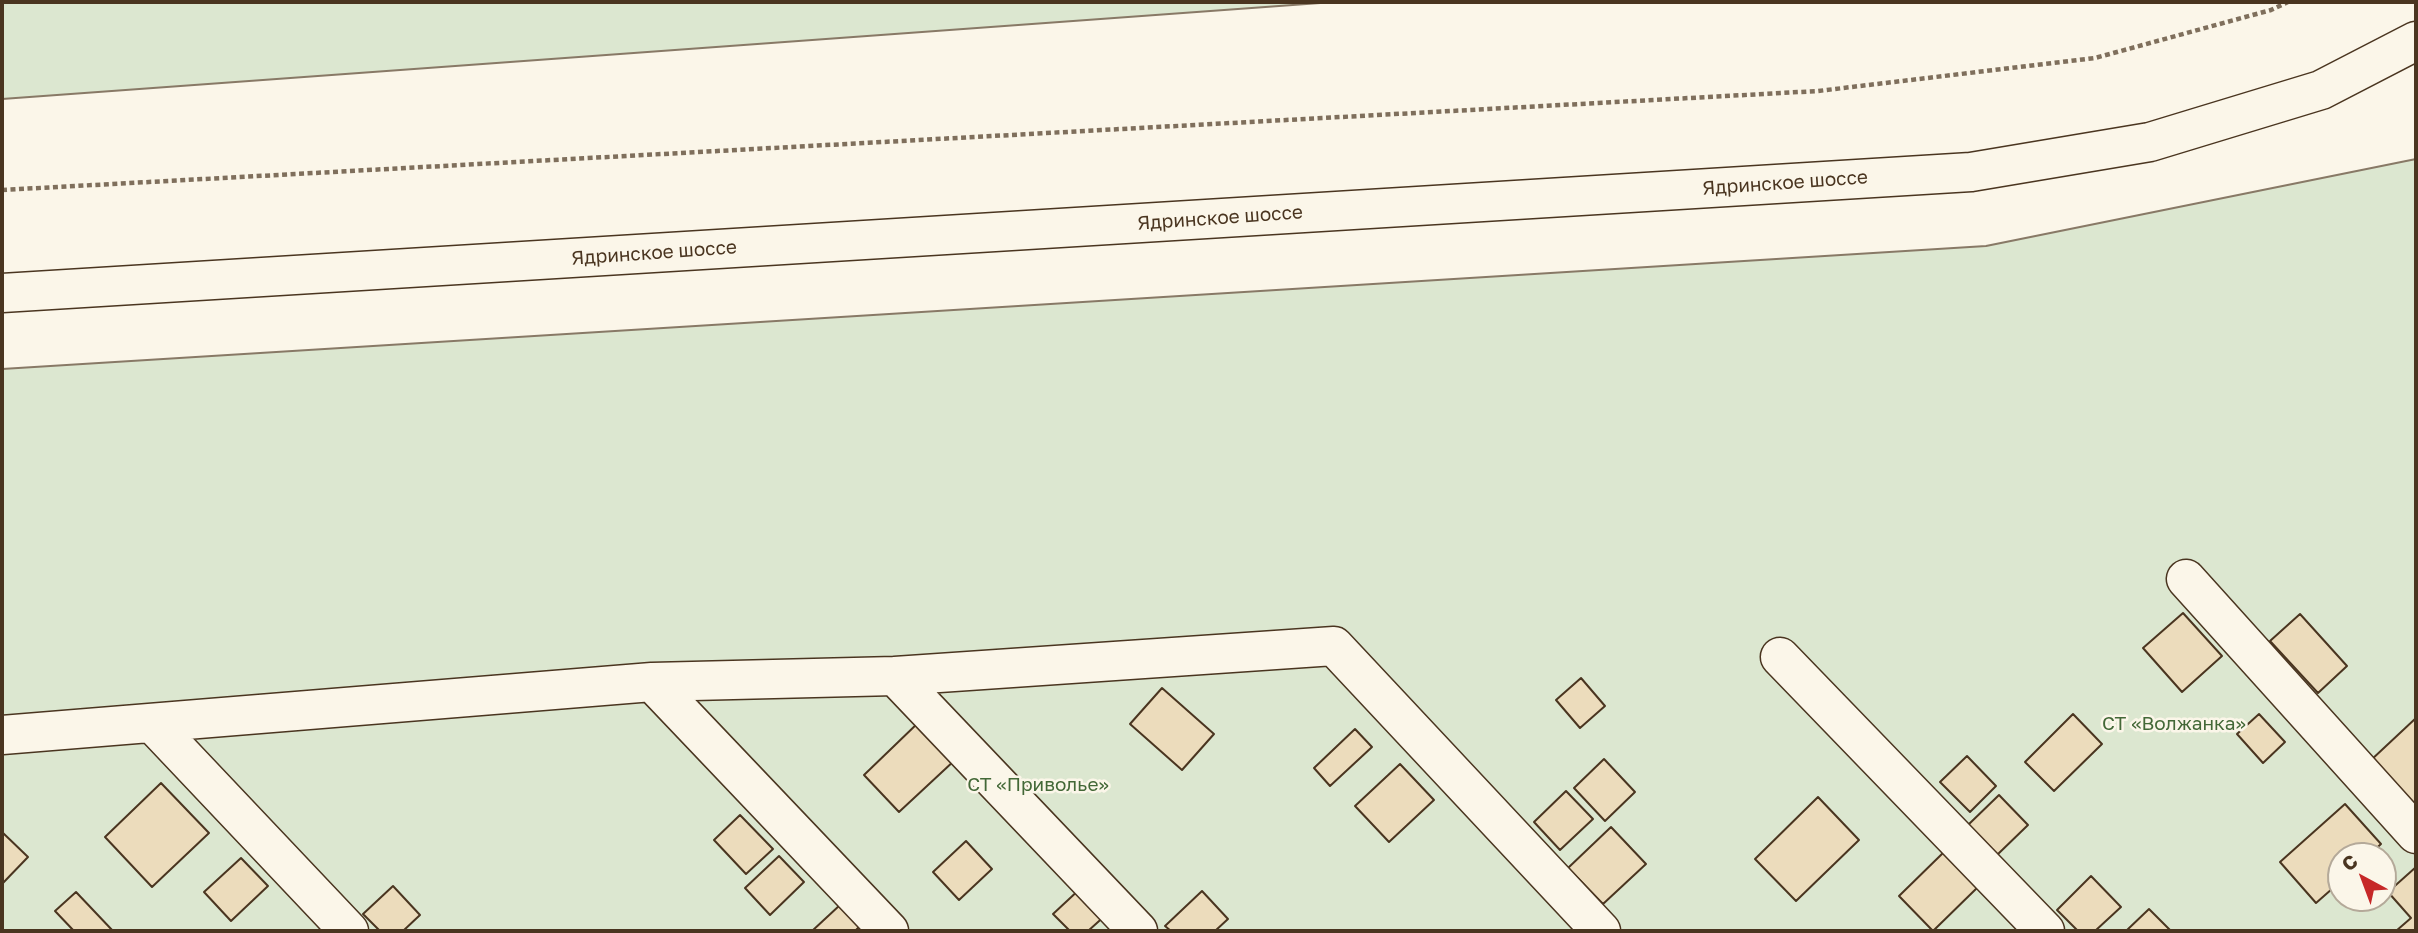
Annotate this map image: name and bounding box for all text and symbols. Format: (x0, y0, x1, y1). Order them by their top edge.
street label: Ядринское шоссе (1701, 166, 1869, 200)
street label: Ядринское шоссе (1136, 201, 1304, 235)
street label: Ядринское шоссе (570, 236, 738, 270)
park label: СТ «Волжанка» (2102, 713, 2246, 735)
park label: СТ «Приволье» (967, 774, 1109, 796)
north arrow (2327, 842, 2397, 912)
text: С (2337, 849, 2362, 875)

